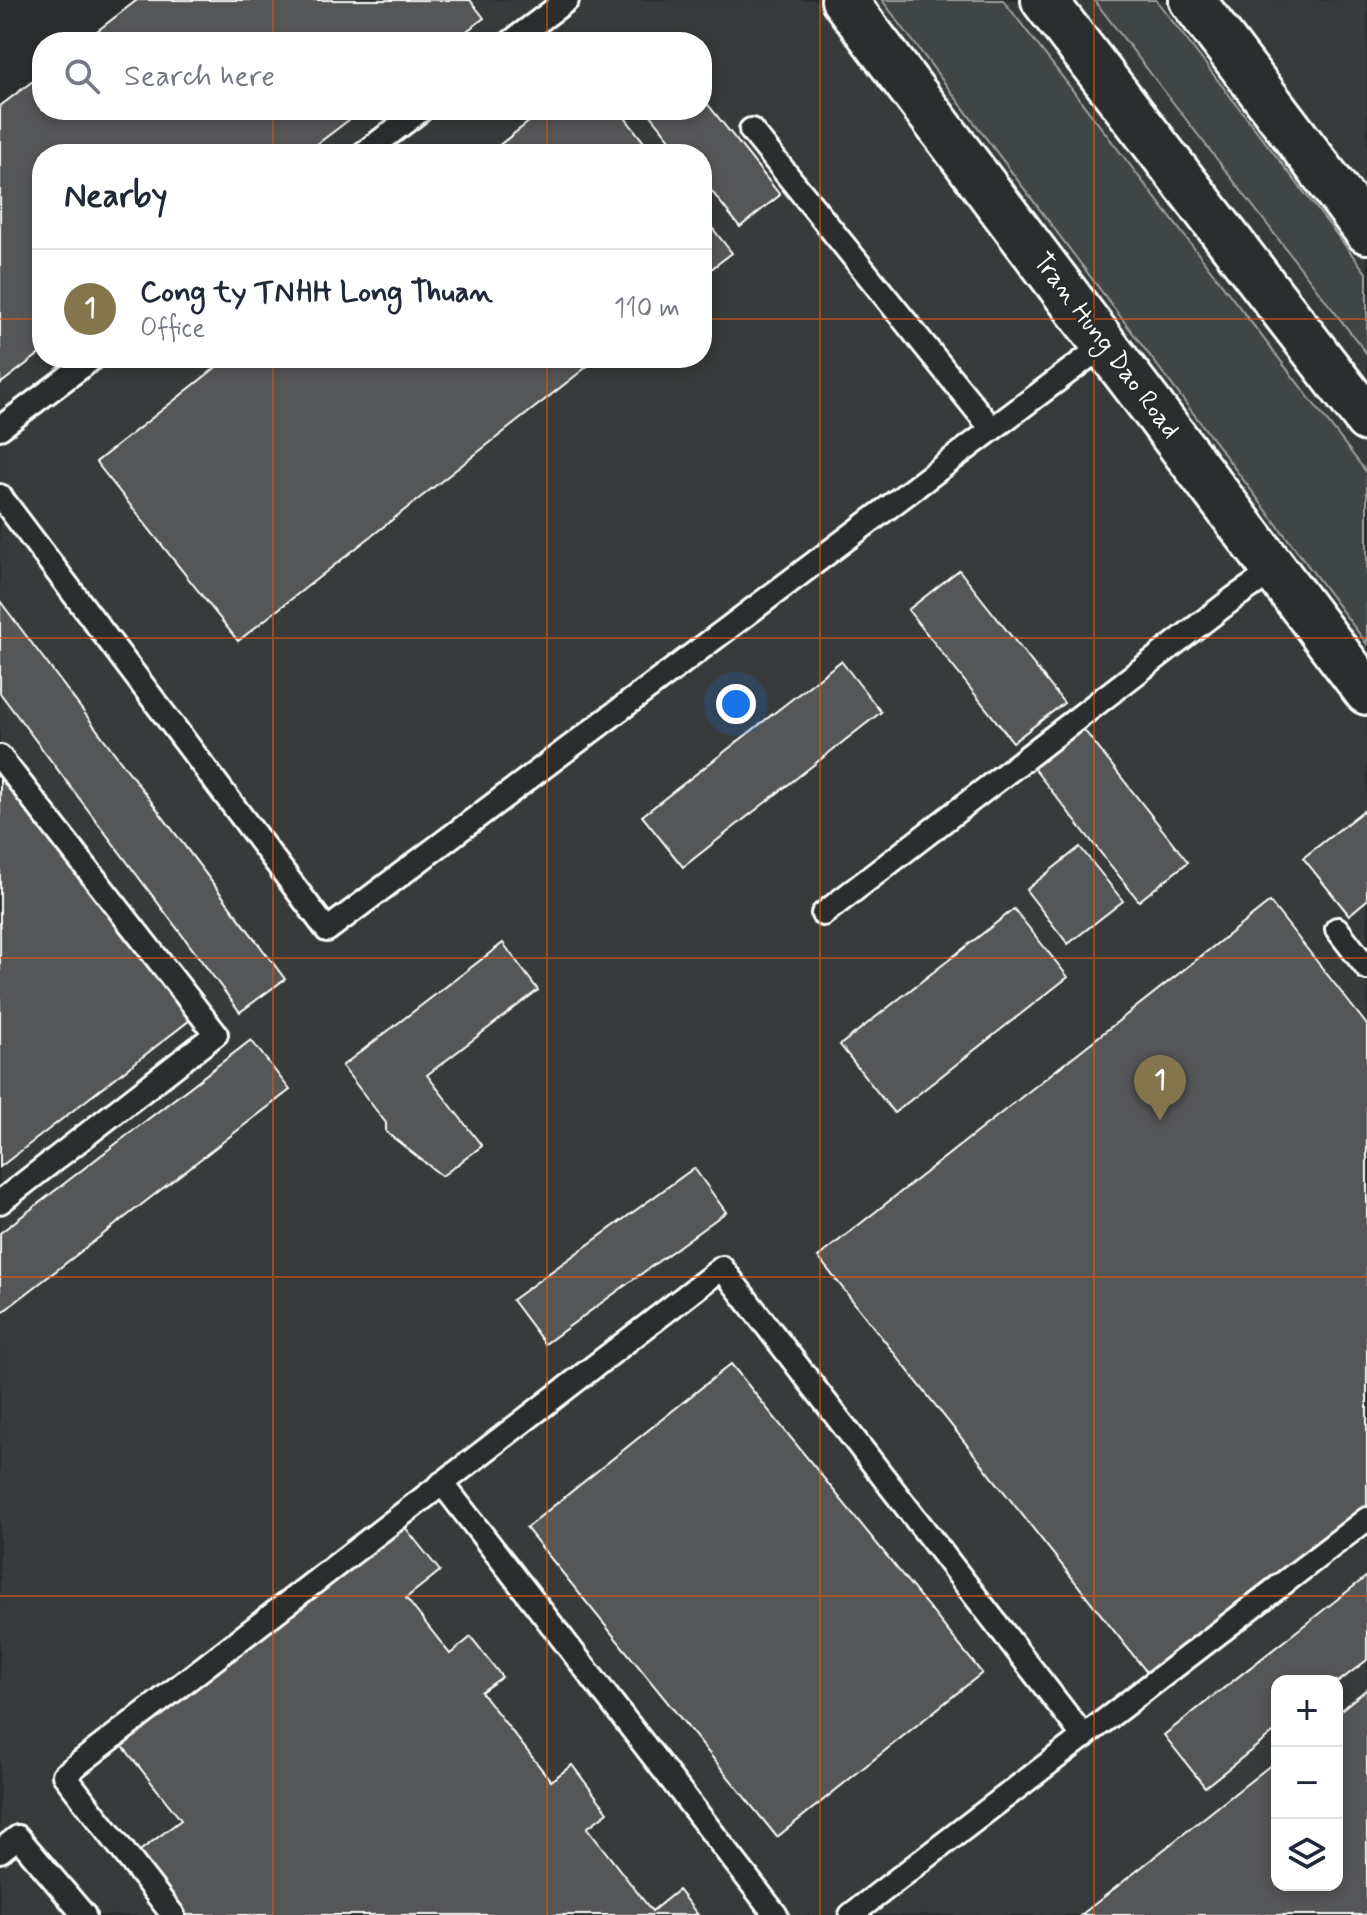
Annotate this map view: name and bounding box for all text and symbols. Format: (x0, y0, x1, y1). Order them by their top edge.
search box (32, 32, 712, 120)
icon: search (60, 54, 104, 98)
text: Search here (124, 57, 275, 96)
text: Nearby (64, 174, 168, 219)
street label: Tran Hung Dao Road (1023, 246, 1187, 447)
text: Cong ty TNHH Long Thuan (140, 273, 493, 312)
text: 1 (84, 292, 96, 326)
text: 110 m (614, 292, 680, 326)
text: Office (140, 312, 205, 346)
your location (716, 684, 756, 724)
pin: 1 (1134, 1055, 1186, 1121)
map controls (1271, 1675, 1343, 1891)
button: + (1271, 1675, 1343, 1747)
button: − (1271, 1747, 1343, 1819)
button: layers (1271, 1819, 1343, 1891)

